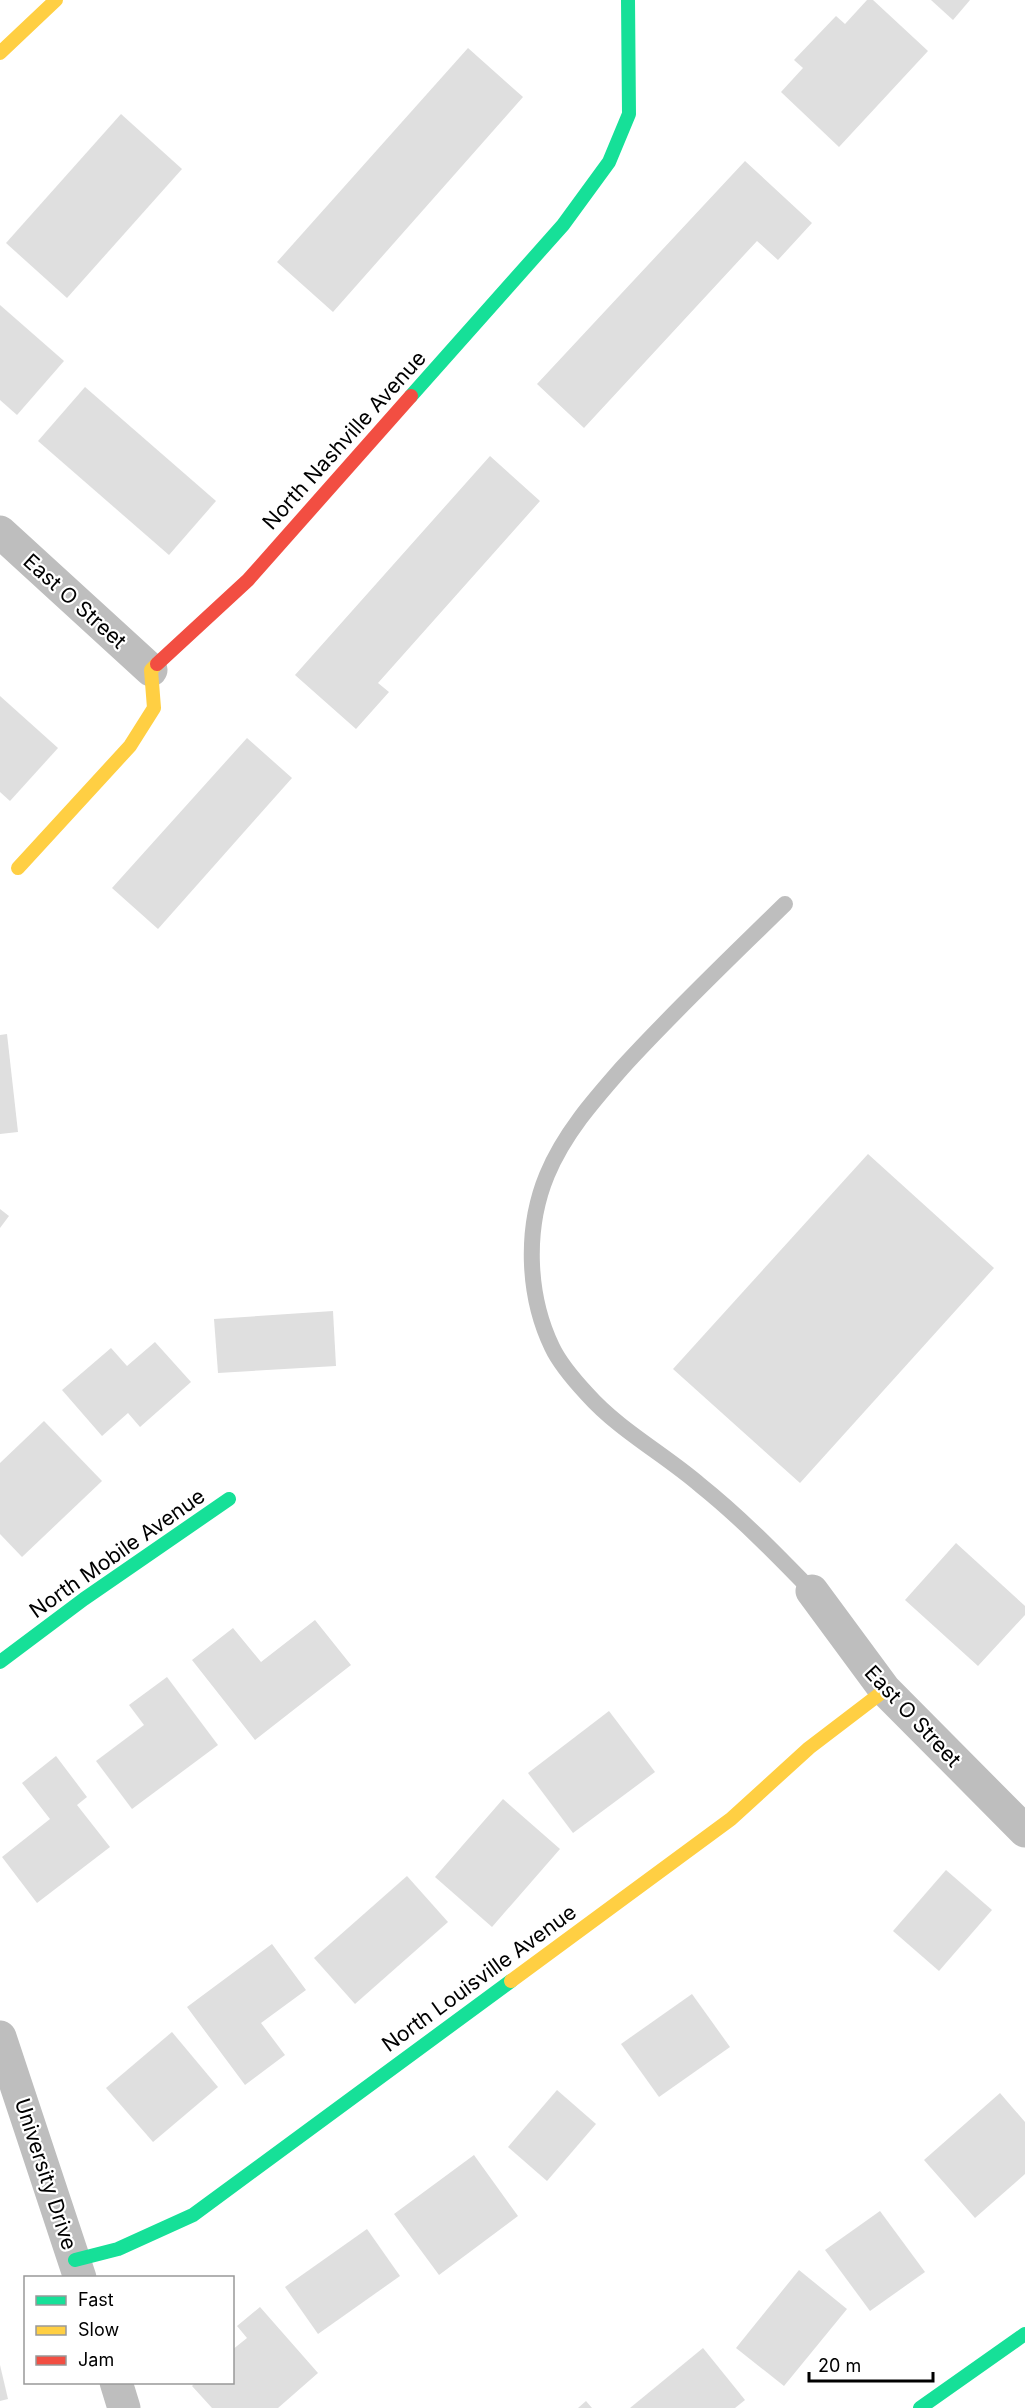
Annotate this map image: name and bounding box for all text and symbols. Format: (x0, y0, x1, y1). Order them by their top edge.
street label: North Nashville Avenue (257, 346, 431, 534)
street label: East O Street (19, 548, 132, 654)
street label: North Mobile Avenue (24, 1483, 210, 1623)
street label: East O Street (860, 1660, 966, 1772)
street label: North Louisville Avenue (377, 1899, 581, 2057)
street label: University Drive (10, 2095, 82, 2253)
legend (24, 2276, 234, 2384)
text: Fast (78, 2289, 114, 2310)
text: Slow (78, 2319, 119, 2340)
scale bar (809, 2345, 934, 2383)
text: Jam (78, 2349, 114, 2370)
text: 20 m (818, 2355, 861, 2376)

